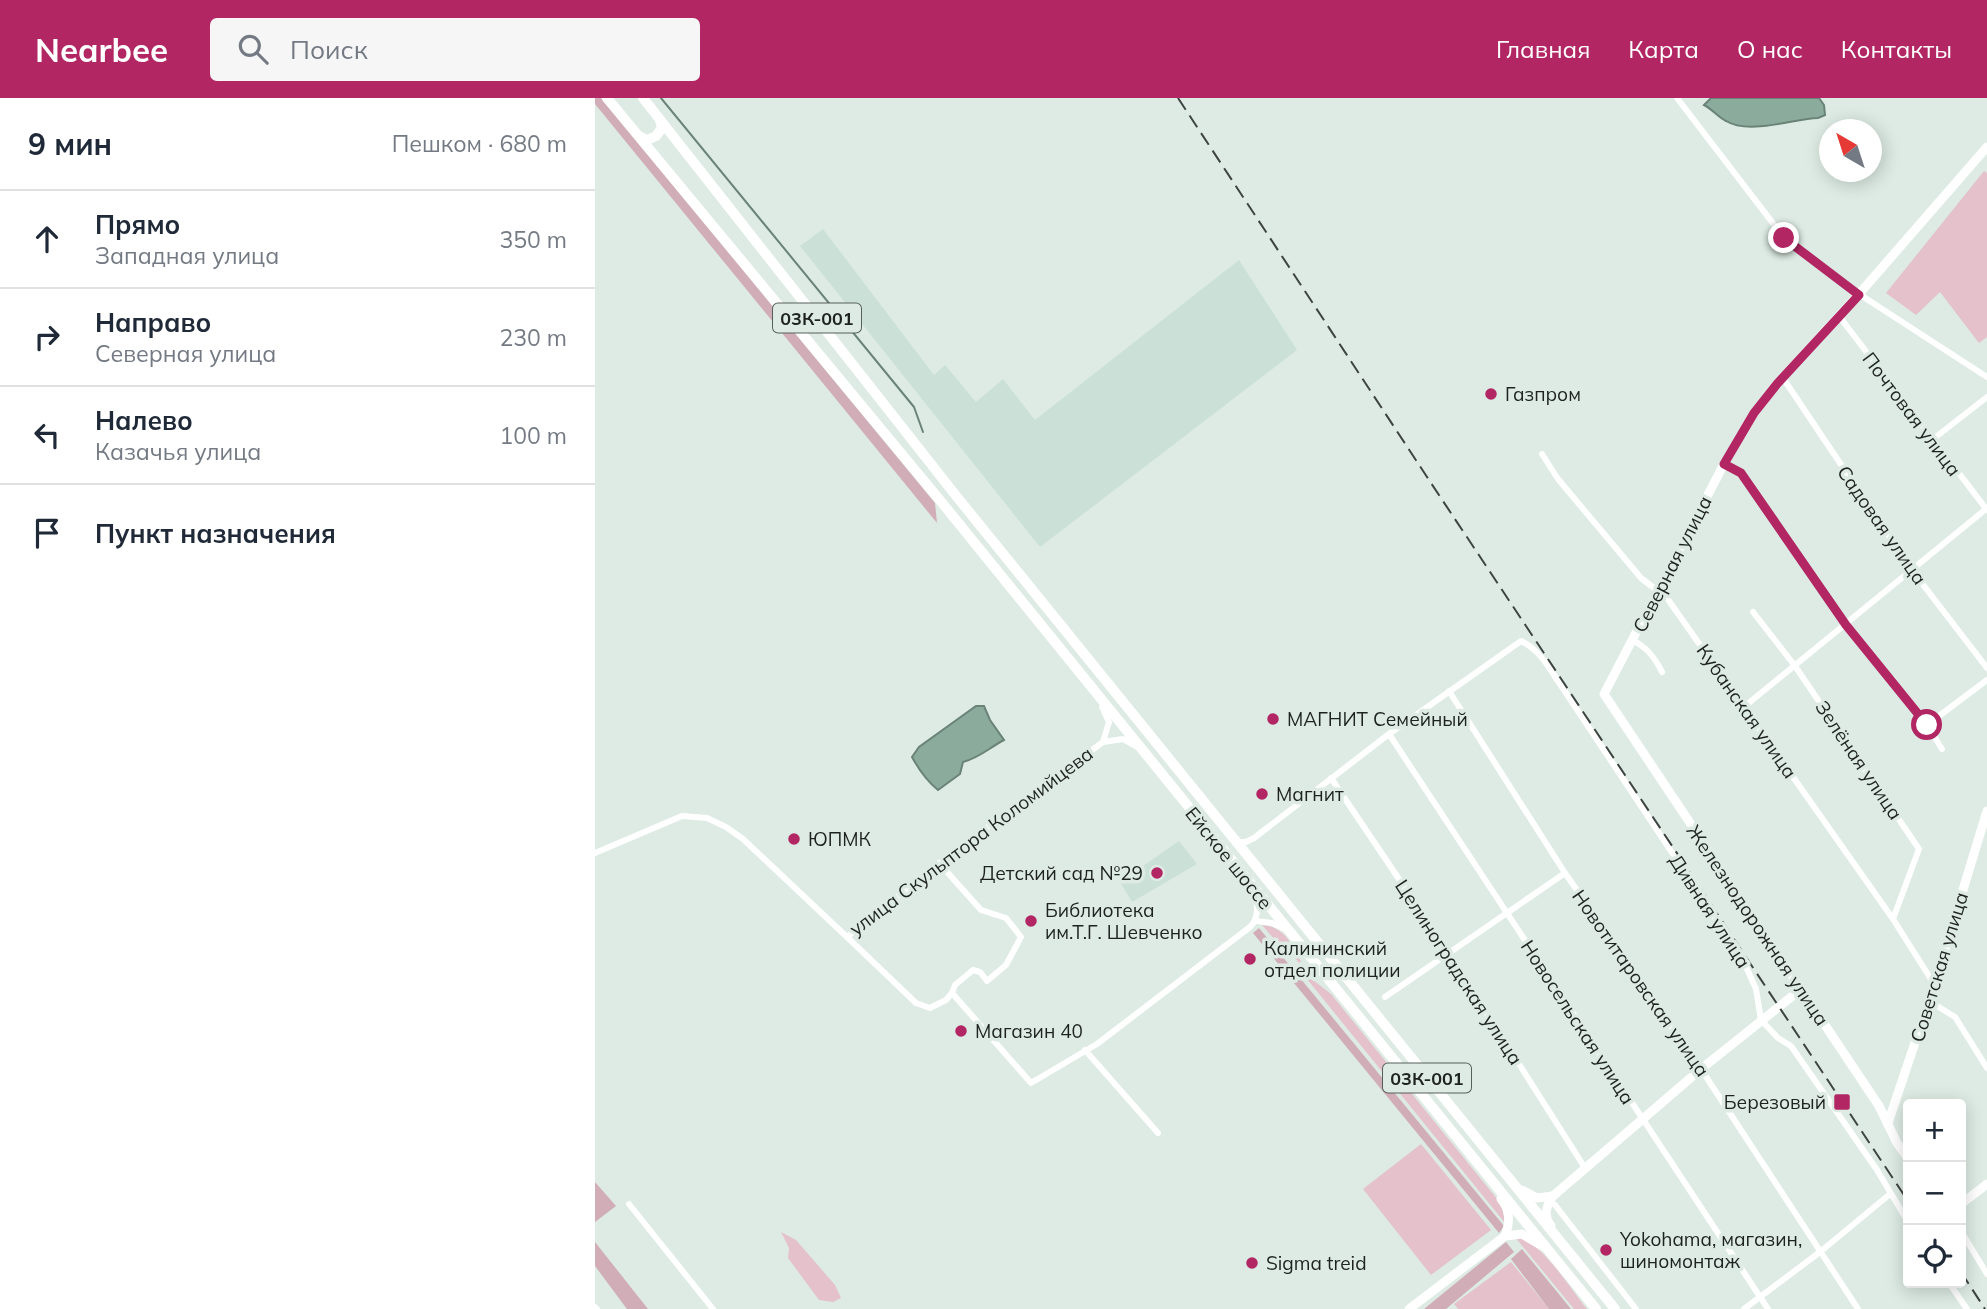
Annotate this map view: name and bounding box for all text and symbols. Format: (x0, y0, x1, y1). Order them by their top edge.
search box (210, 18, 700, 81)
text: Nearbee (35, 29, 168, 70)
icon: search (234, 30, 272, 68)
text: Поиск (290, 33, 368, 66)
text: Главная (1496, 34, 1590, 64)
text: Карта (1628, 34, 1699, 64)
text: О нас (1737, 34, 1803, 64)
text: Контакты (1841, 34, 1952, 64)
north arrow (1819, 119, 1882, 182)
text: 9 мин (28, 125, 112, 163)
text: Пешком · 680 m (392, 129, 567, 158)
text: Прямо (95, 208, 180, 241)
icon: ahead (28, 220, 66, 258)
route end (1768, 222, 1799, 253)
text: 350 m (499, 225, 567, 254)
text: Западная улица (95, 241, 279, 270)
road number: 03К-001 (773, 303, 861, 332)
text: Направо (95, 306, 211, 339)
icon: right (28, 318, 66, 356)
text: 230 m (499, 323, 567, 352)
text: Северная улица (95, 339, 276, 368)
street label: Почтовая улица (1858, 347, 1966, 481)
place label: Газпром (1505, 382, 1581, 406)
marker: Газпром (1483, 386, 1499, 402)
text: Налево (95, 404, 193, 437)
icon: left (28, 416, 66, 454)
text: 100 m (499, 421, 567, 450)
text: Казачья улица (95, 437, 261, 466)
street label: Садовая улица (1832, 461, 1932, 589)
street label: Северная улица (1627, 492, 1717, 636)
icon: arrive (28, 514, 66, 552)
text: Пункт назначения (95, 517, 336, 550)
street label: Кубанская улица (1692, 639, 1802, 783)
street label: Зелёная улица (1810, 696, 1908, 824)
place label: МАГНИТ Семейный (1287, 707, 1468, 731)
route start (1911, 709, 1942, 740)
marker: МАГНИТ Семейный (1265, 711, 1281, 727)
street label: улица Скульптора Коломийцева (844, 741, 1098, 941)
place label: Магнит (1276, 782, 1344, 806)
marker: Магнит (1254, 786, 1270, 802)
street label: Ейское шоссе (1180, 802, 1278, 914)
street label: Железнодорожная улица (1682, 820, 1834, 1030)
place label: ЮПМК (808, 827, 872, 851)
marker: ЮПМК (786, 831, 802, 847)
street label: Дивная улица (1664, 850, 1756, 972)
place label: Детский сад №29 (980, 861, 1143, 885)
marker: Детский сад №29 (1149, 865, 1165, 881)
street label: Целиноградская улица (1390, 875, 1528, 1069)
street label: Новотитаровская улица (1567, 885, 1715, 1081)
street label: Советская улица (1905, 889, 1973, 1045)
place label: Библиотека им.Т.Г. Шевченко (1045, 898, 1202, 944)
marker: Библиотека им.Т.Г. Шевченко (1023, 913, 1039, 929)
street label: Новосельская улица (1516, 935, 1640, 1109)
place label: Калининский отдел полиции (1264, 936, 1401, 982)
marker: Калининский отдел полиции (1242, 951, 1258, 967)
place label: Магазин 40 (975, 1019, 1083, 1043)
marker: Магазин 40 (953, 1023, 969, 1039)
road number: 03К-001 (1383, 1063, 1471, 1093)
place label: Березовый (1724, 1090, 1826, 1114)
marker: Березовый (1832, 1092, 1852, 1112)
map controls (1903, 1099, 1966, 1288)
button: + (1903, 1099, 1966, 1162)
button: − (1903, 1162, 1966, 1225)
button: locate (1903, 1225, 1966, 1288)
place label: Yokohama, магазин, шиномонтаж (1619, 1227, 1802, 1273)
marker: Yokohama, магазин, шиномонтаж (1598, 1242, 1614, 1258)
place label: Sigma treid (1266, 1251, 1367, 1275)
marker: Sigma treid (1244, 1255, 1260, 1271)

